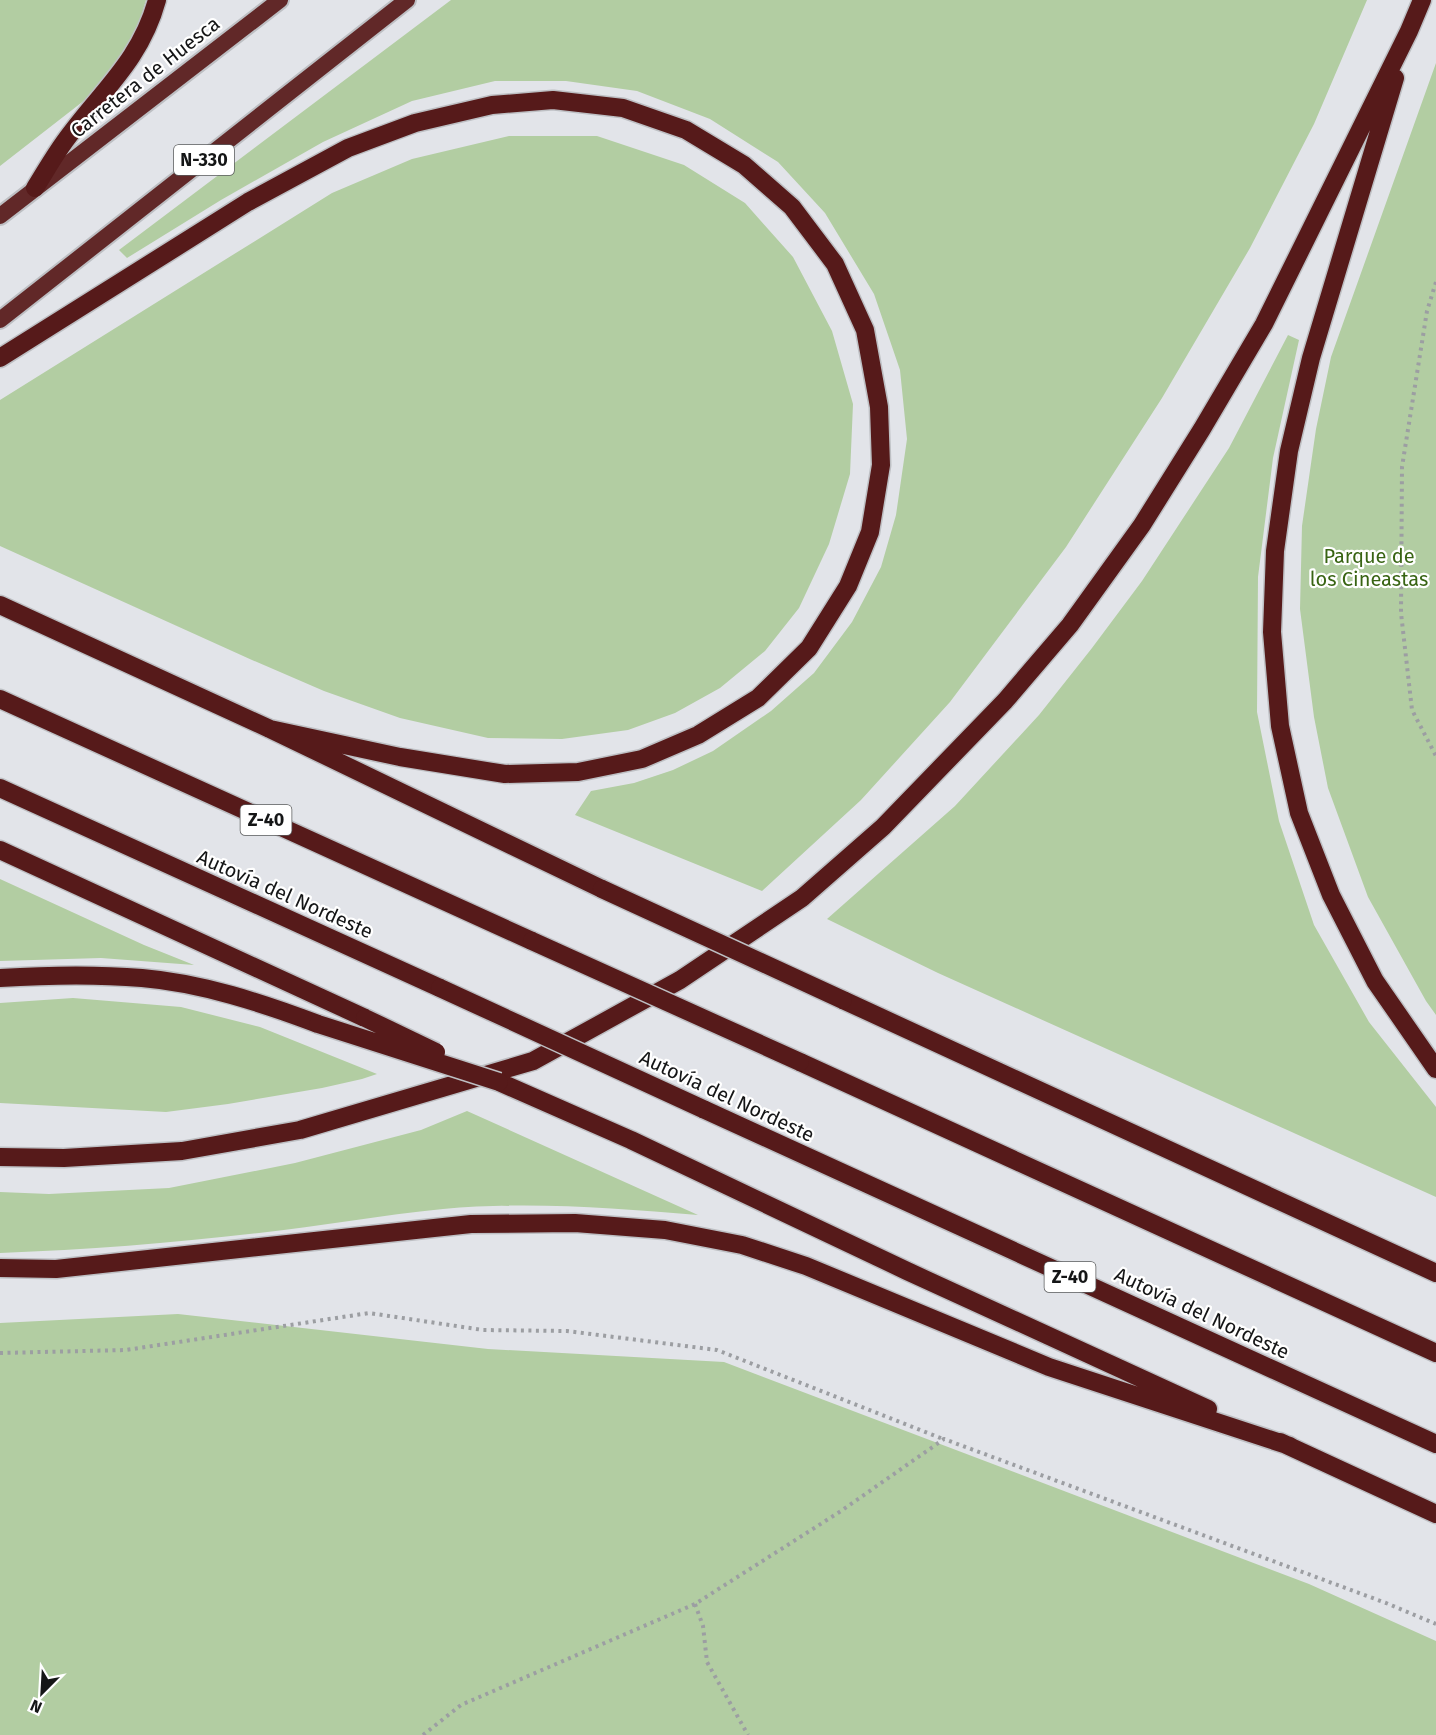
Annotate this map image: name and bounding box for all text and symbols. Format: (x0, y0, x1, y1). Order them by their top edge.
street label: Carretera de Huesca (66, 11, 224, 143)
road number: N-330 (174, 145, 234, 175)
park label: Parque de los Cineastas (1310, 544, 1428, 591)
road number: Z-40 (240, 805, 292, 835)
street label: Autovía del Nordeste (193, 844, 377, 944)
street label: Autovía del Nordeste (636, 1045, 818, 1147)
road number: Z-40 (1044, 1262, 1096, 1292)
street label: Autovía del Nordeste (1111, 1262, 1293, 1364)
north arrow (12, 1663, 72, 1723)
text: N (27, 1695, 45, 1717)

